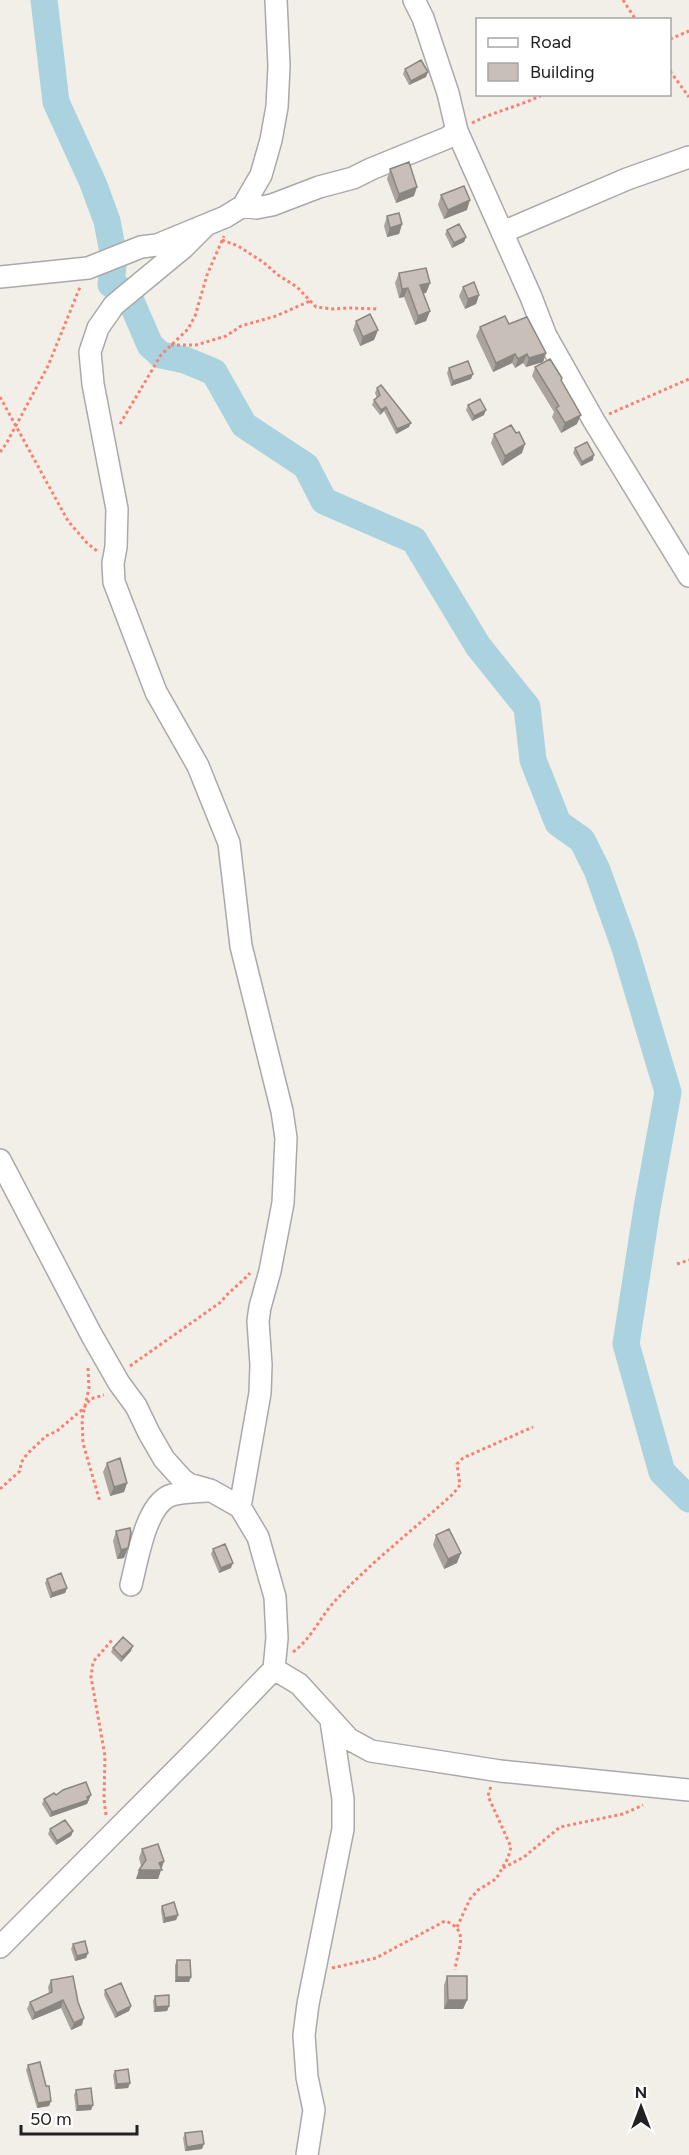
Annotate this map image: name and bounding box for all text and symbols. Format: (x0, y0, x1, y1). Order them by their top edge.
legend (476, 18, 671, 96)
text: Road (530, 31, 571, 53)
text: Building (530, 61, 595, 83)
north arrow (611, 2077, 671, 2137)
text: N (635, 2083, 647, 2102)
scale bar (21, 2098, 136, 2136)
text: 50 m (30, 2108, 72, 2130)

